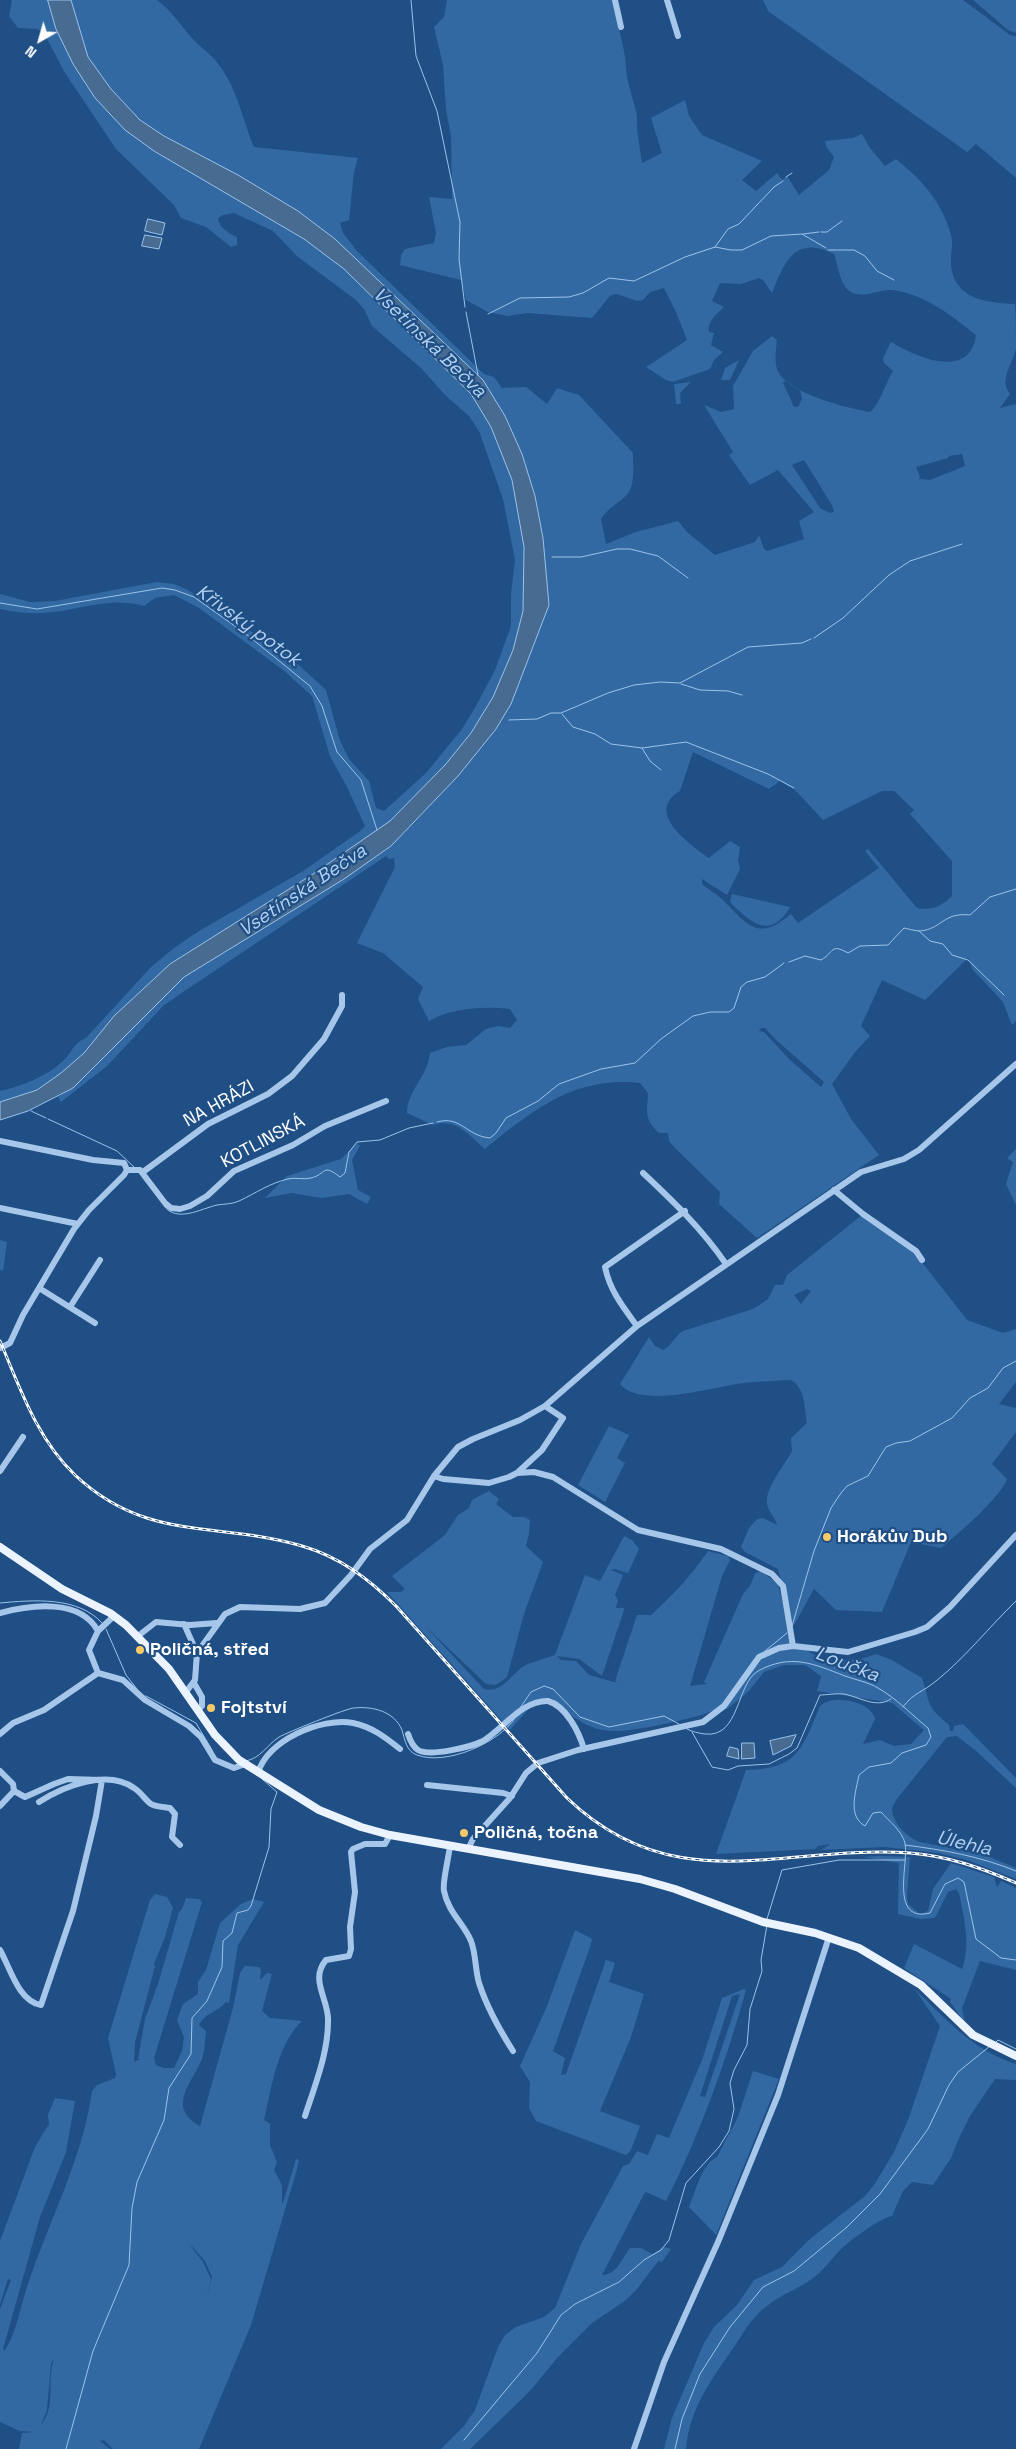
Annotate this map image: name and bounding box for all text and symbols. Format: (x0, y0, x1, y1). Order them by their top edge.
north arrow (15, 15, 65, 65)
text: N (22, 42, 40, 62)
water label: Vsetínská Bečva (368, 283, 490, 403)
water label: Křivský potok (191, 580, 305, 672)
water label: Vsetínská Bečva (235, 840, 371, 942)
street label: NA HRÁZI (180, 1076, 258, 1132)
street label: KOTLINSKÁ (217, 1111, 309, 1173)
place label: Horákův Dub (837, 1526, 947, 1548)
marker: Horákův Dub (821, 1531, 833, 1543)
place label: Poličná, střed (150, 1639, 269, 1661)
water label: Loučka (812, 1643, 882, 1687)
marker: Poličná, střed (134, 1644, 146, 1656)
place label: Fojtství (221, 1697, 287, 1719)
marker: Fojtství (205, 1702, 217, 1714)
place label: Poličná, točna (474, 1822, 598, 1844)
marker: Poličná, točna (458, 1827, 470, 1839)
water label: Úlehla (934, 1827, 994, 1861)

